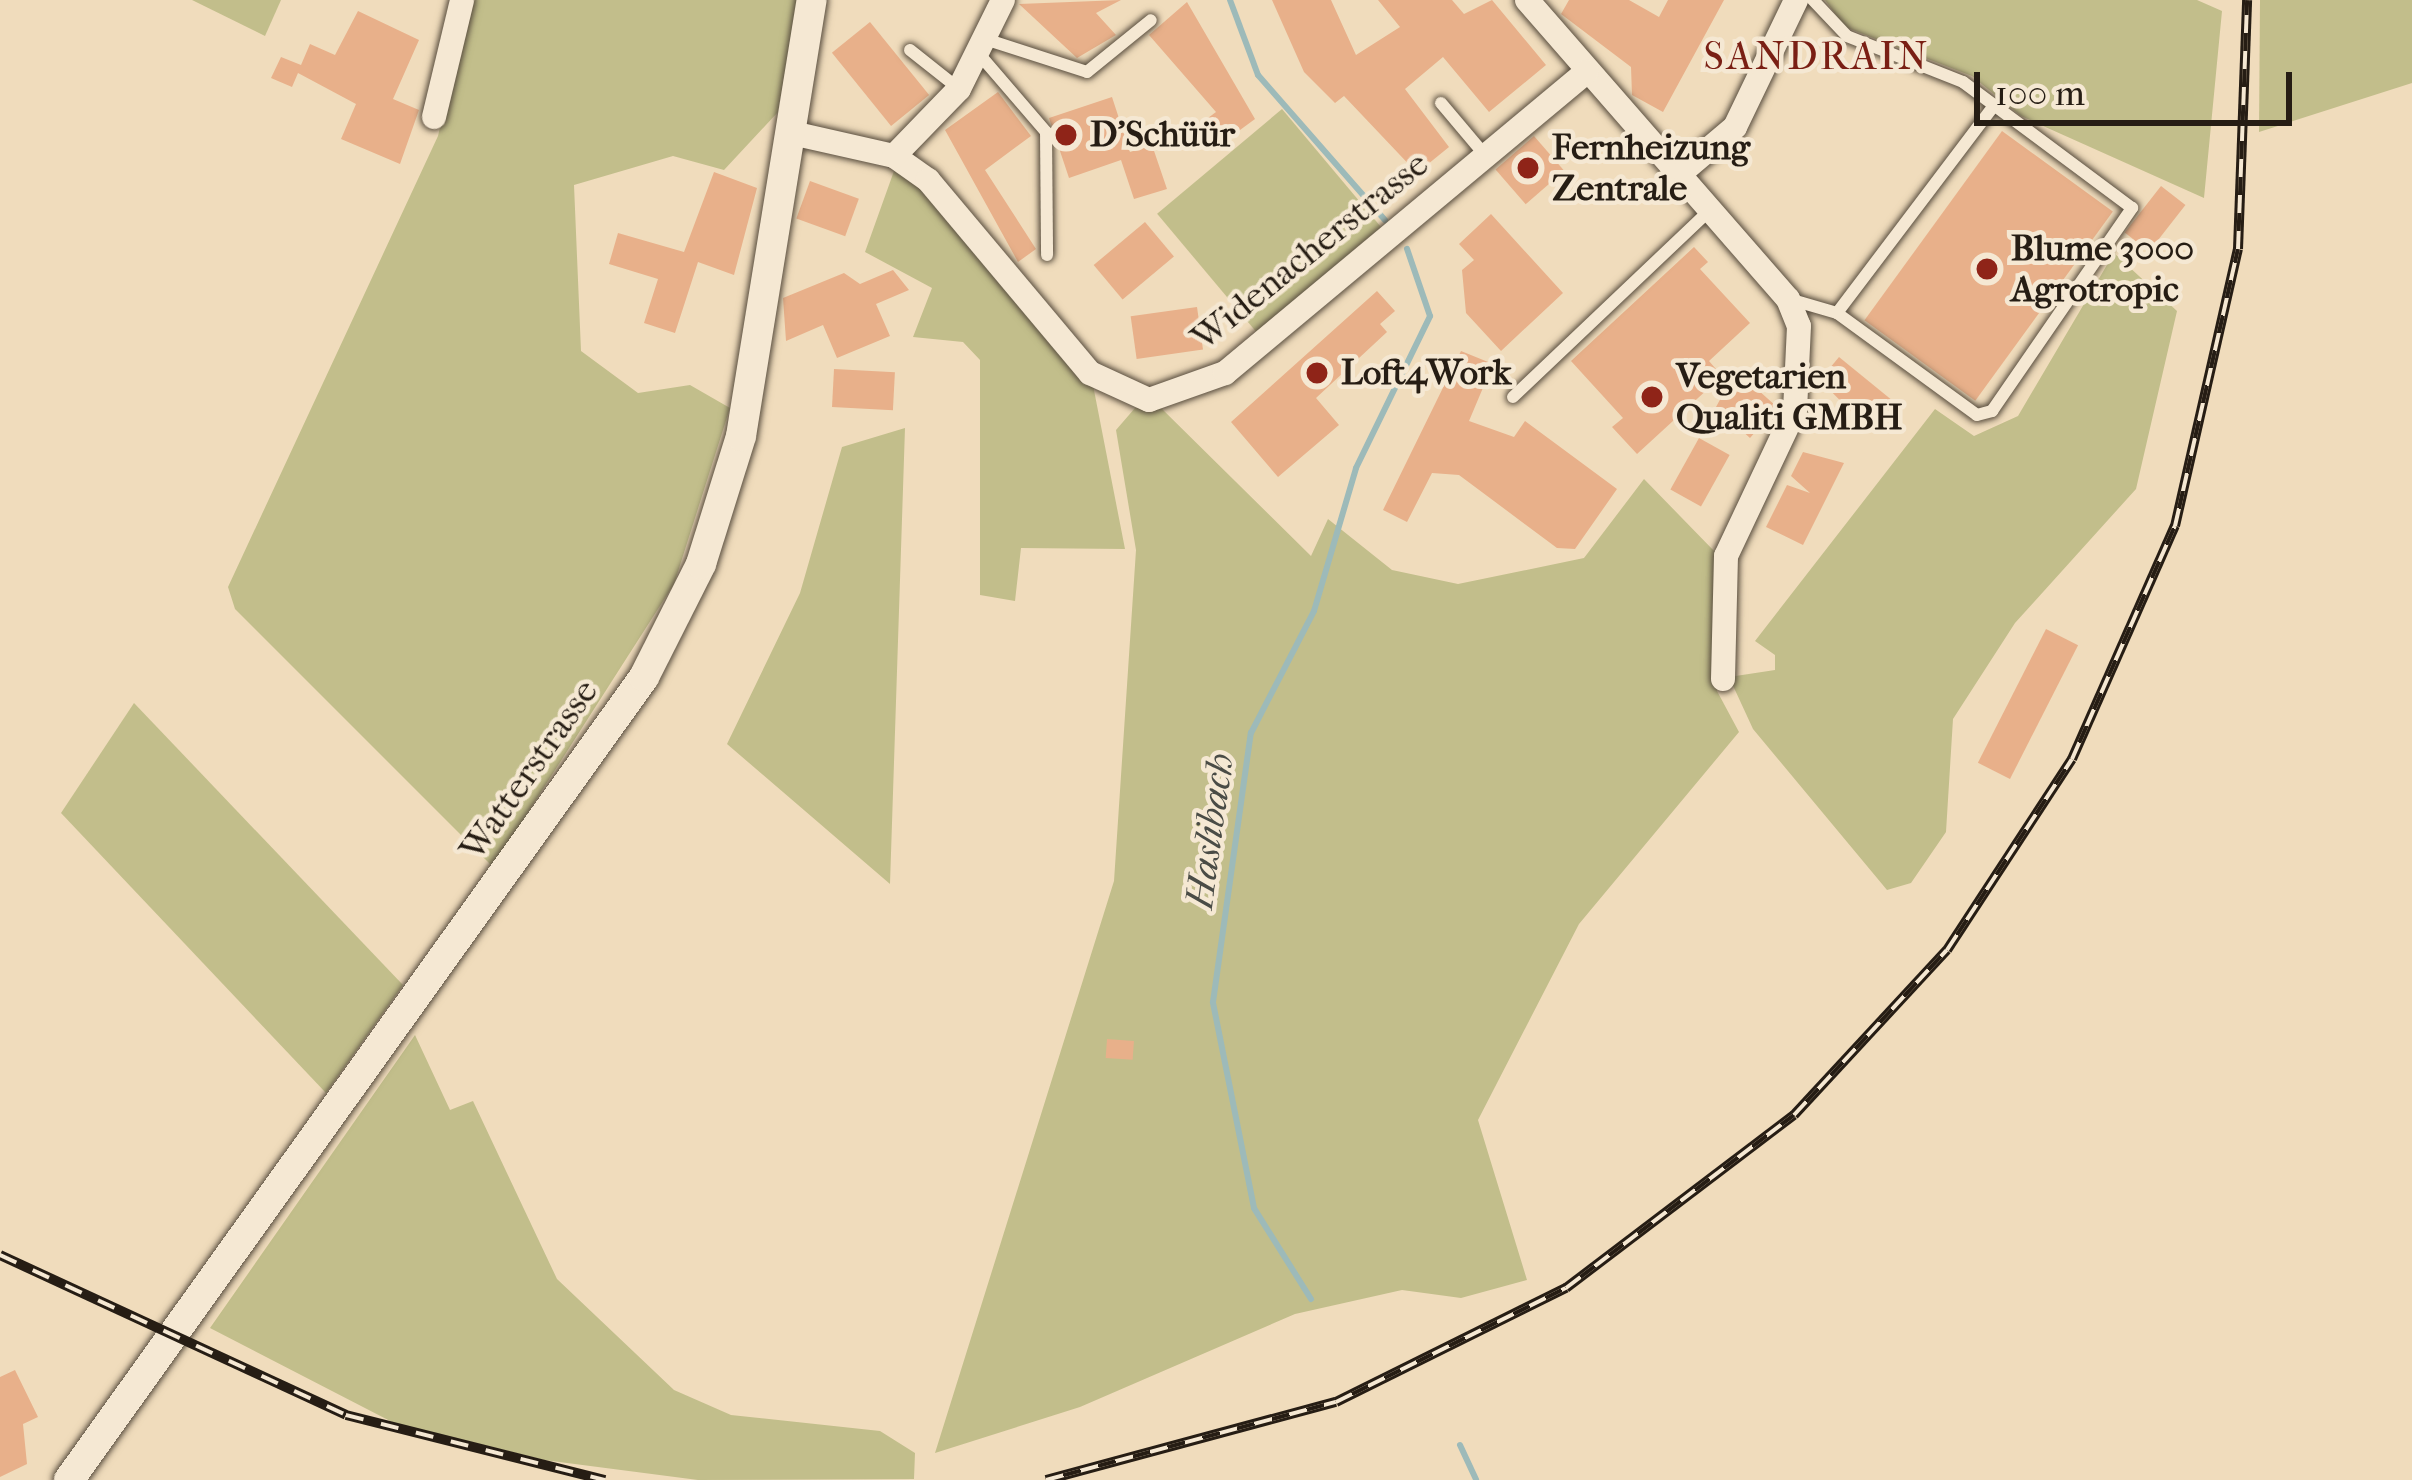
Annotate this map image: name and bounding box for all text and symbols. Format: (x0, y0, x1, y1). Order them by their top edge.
district label: SANDRAIN (1704, 33, 1930, 79)
scale bar (1980, 48, 2298, 122)
text: 100 m (1995, 72, 2085, 114)
place label: D'Schüür (1090, 113, 1235, 157)
marker: D'Schüür (1053, 122, 1079, 148)
place label: Fernheizung Zentrale (1552, 125, 1750, 210)
street label: Widenacherstrasse (1183, 142, 1437, 360)
marker: Fernheizung Zentrale (1515, 155, 1541, 181)
place label: Blume 3000 Agrotropic (2011, 226, 2194, 311)
marker: Blume 3000 Agrotropic (1974, 256, 2000, 282)
place label: Loft4Work (1341, 351, 1511, 395)
place label: Vegetarien Qualiti GMBH (1676, 354, 1902, 439)
marker: Loft4Work (1304, 360, 1330, 386)
marker: Vegetarien Qualiti GMBH (1639, 384, 1665, 410)
street label: Watterstrasse (451, 671, 607, 869)
water label: Haslibach (1176, 750, 1244, 912)

